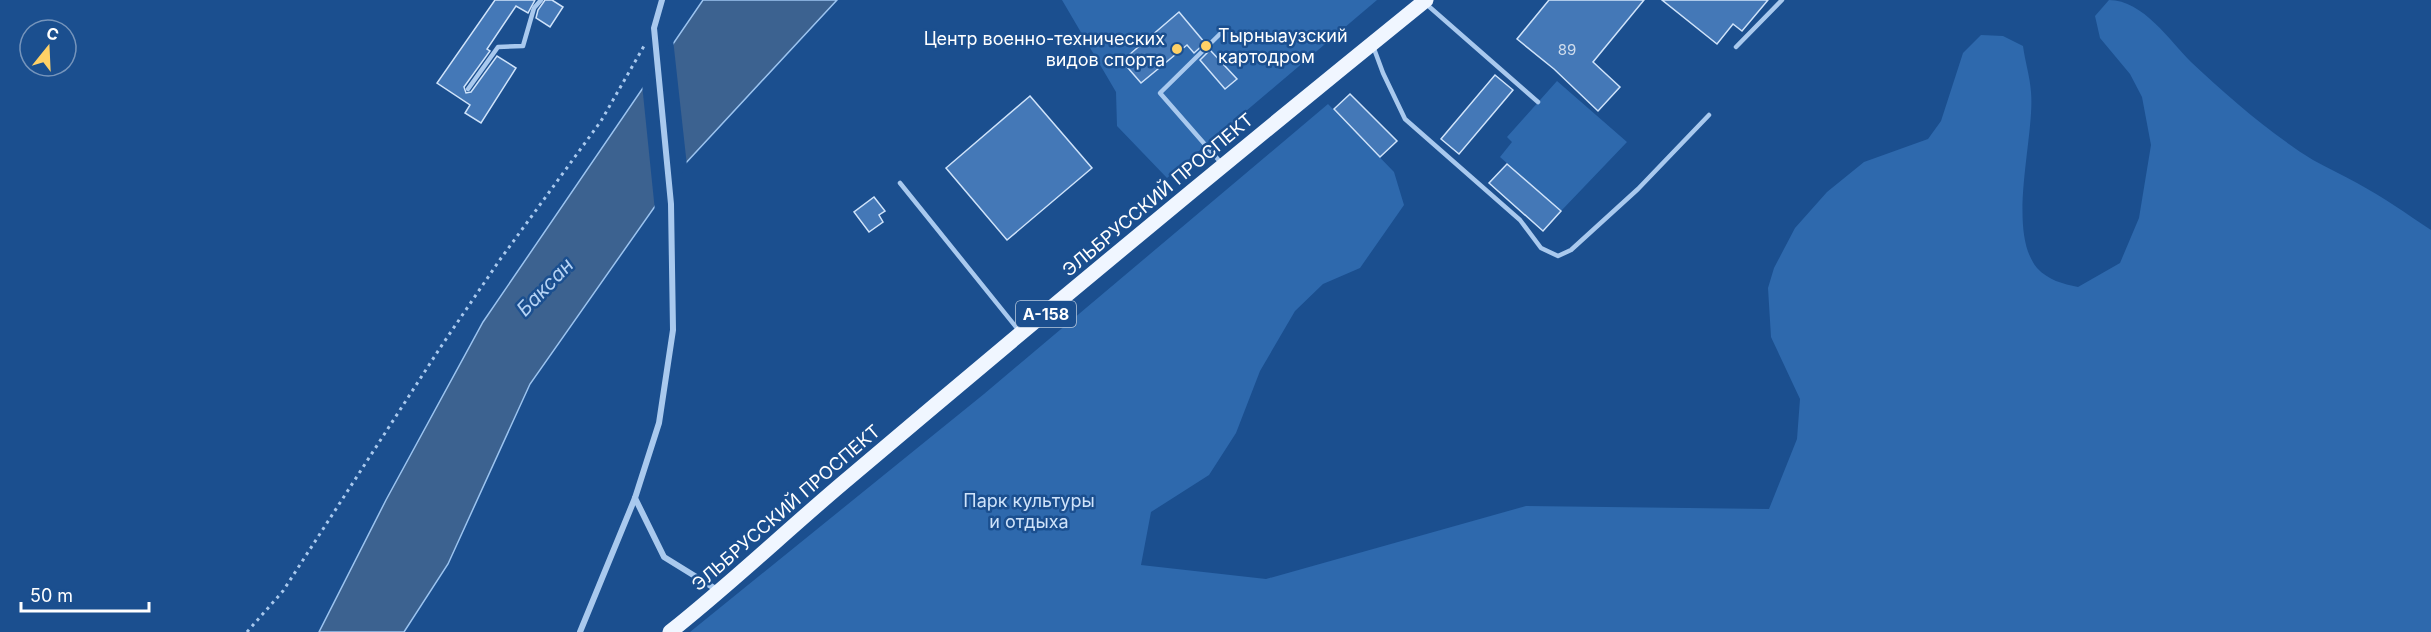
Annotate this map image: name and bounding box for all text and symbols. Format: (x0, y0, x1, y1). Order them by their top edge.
north arrow (18, 18, 78, 78)
text: С (44, 22, 62, 45)
place label: Тырныаузский картодром (1218, 25, 1348, 67)
place label: Центр военно-технических видов спорта (924, 28, 1165, 70)
marker: Тырныаузский картодром (1199, 39, 1213, 53)
house number: 89 (1558, 40, 1576, 59)
marker: Центр военно-технических видов спорта (1170, 42, 1184, 56)
street label: ЭЛЬБРУССКИЙ ПРОСПЕКТ (1057, 108, 1257, 281)
water label: Баксан (512, 253, 579, 321)
road number: А-158 (1016, 301, 1076, 327)
street label: ЭЛЬБРУССКИЙ ПРОСПЕКТ (687, 419, 884, 595)
park label: Парк культуры и отдыха (963, 490, 1095, 532)
scale bar (21, 575, 148, 613)
text: 50 m (30, 585, 73, 606)

